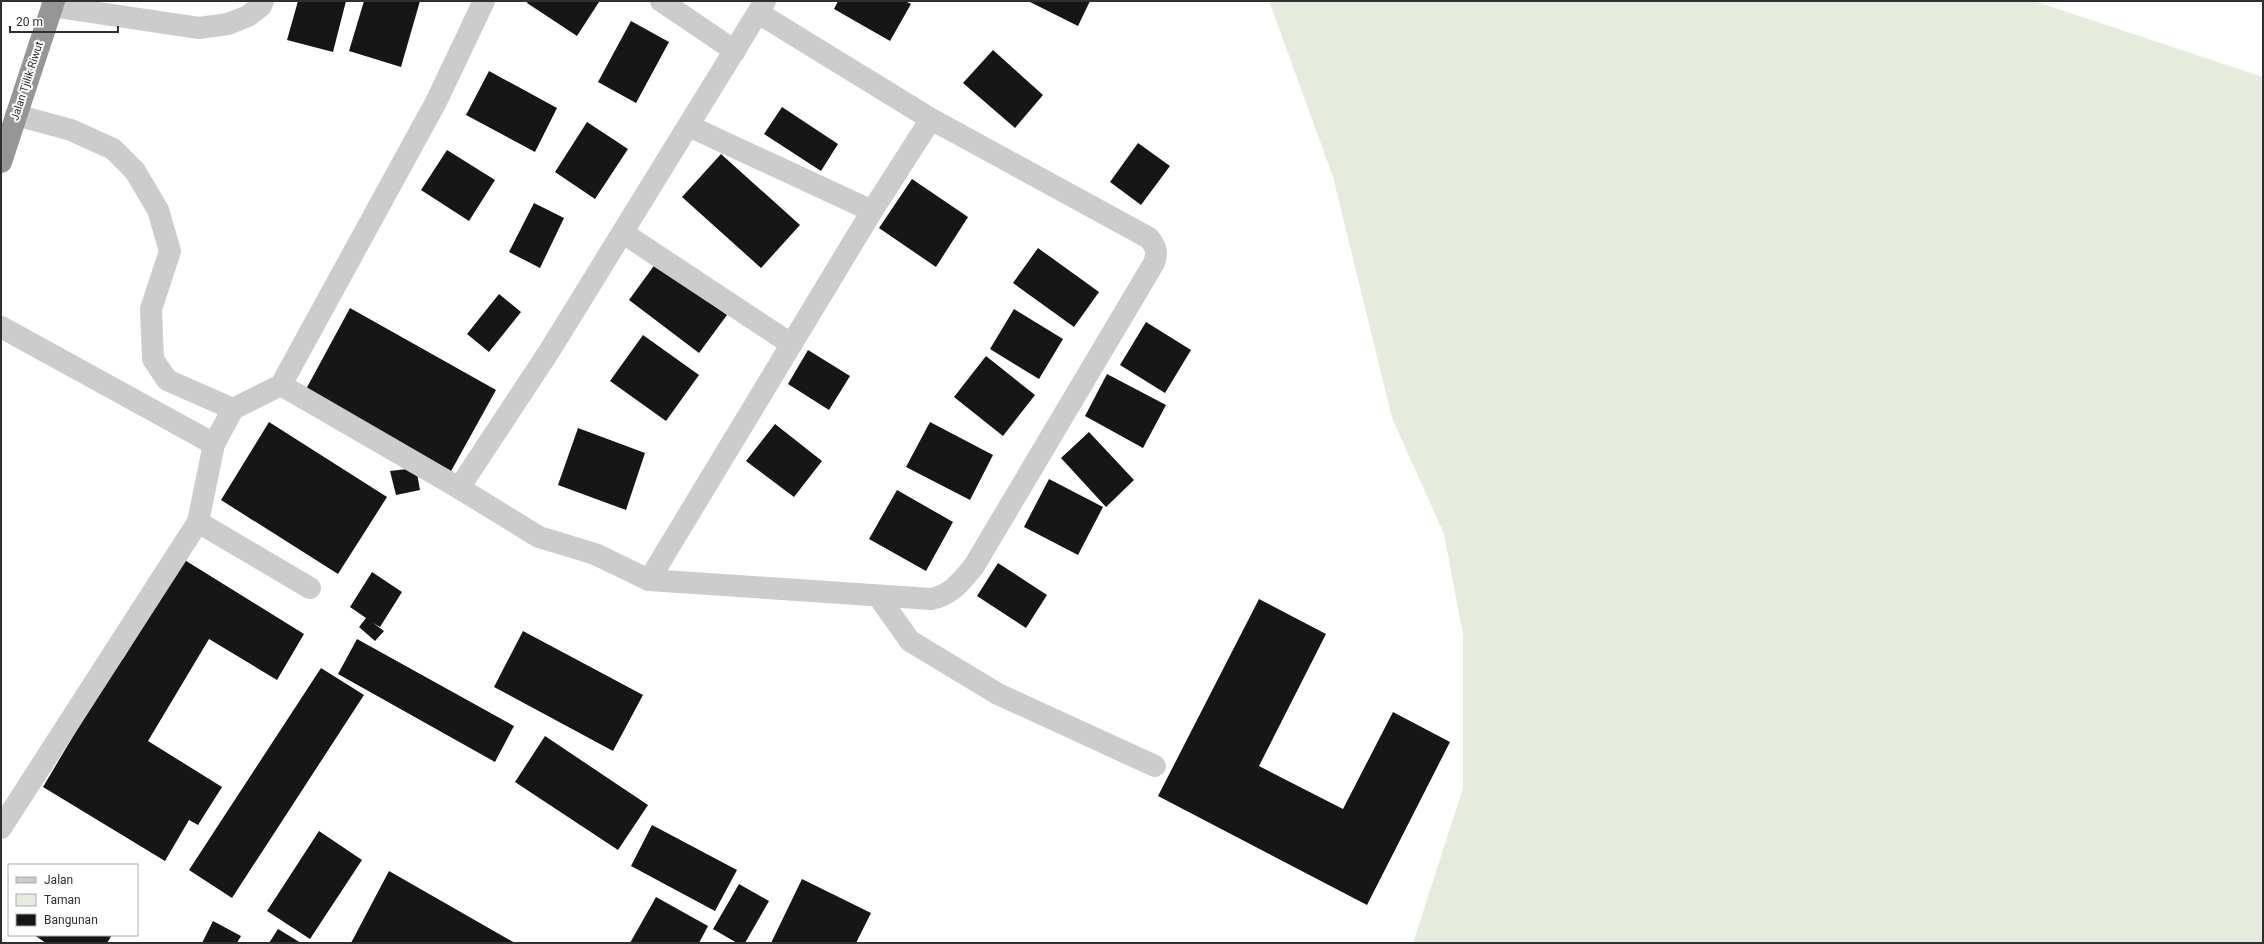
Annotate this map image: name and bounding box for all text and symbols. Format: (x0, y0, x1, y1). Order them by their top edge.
scale bar (10, 8, 118, 34)
text: 20 m (16, 15, 43, 29)
street label: Jalan Tjilik Riwut (8, 40, 46, 122)
legend (8, 864, 138, 936)
text: Jalan (44, 873, 73, 887)
text: Taman (44, 893, 81, 907)
text: Bangunan (44, 913, 98, 927)

